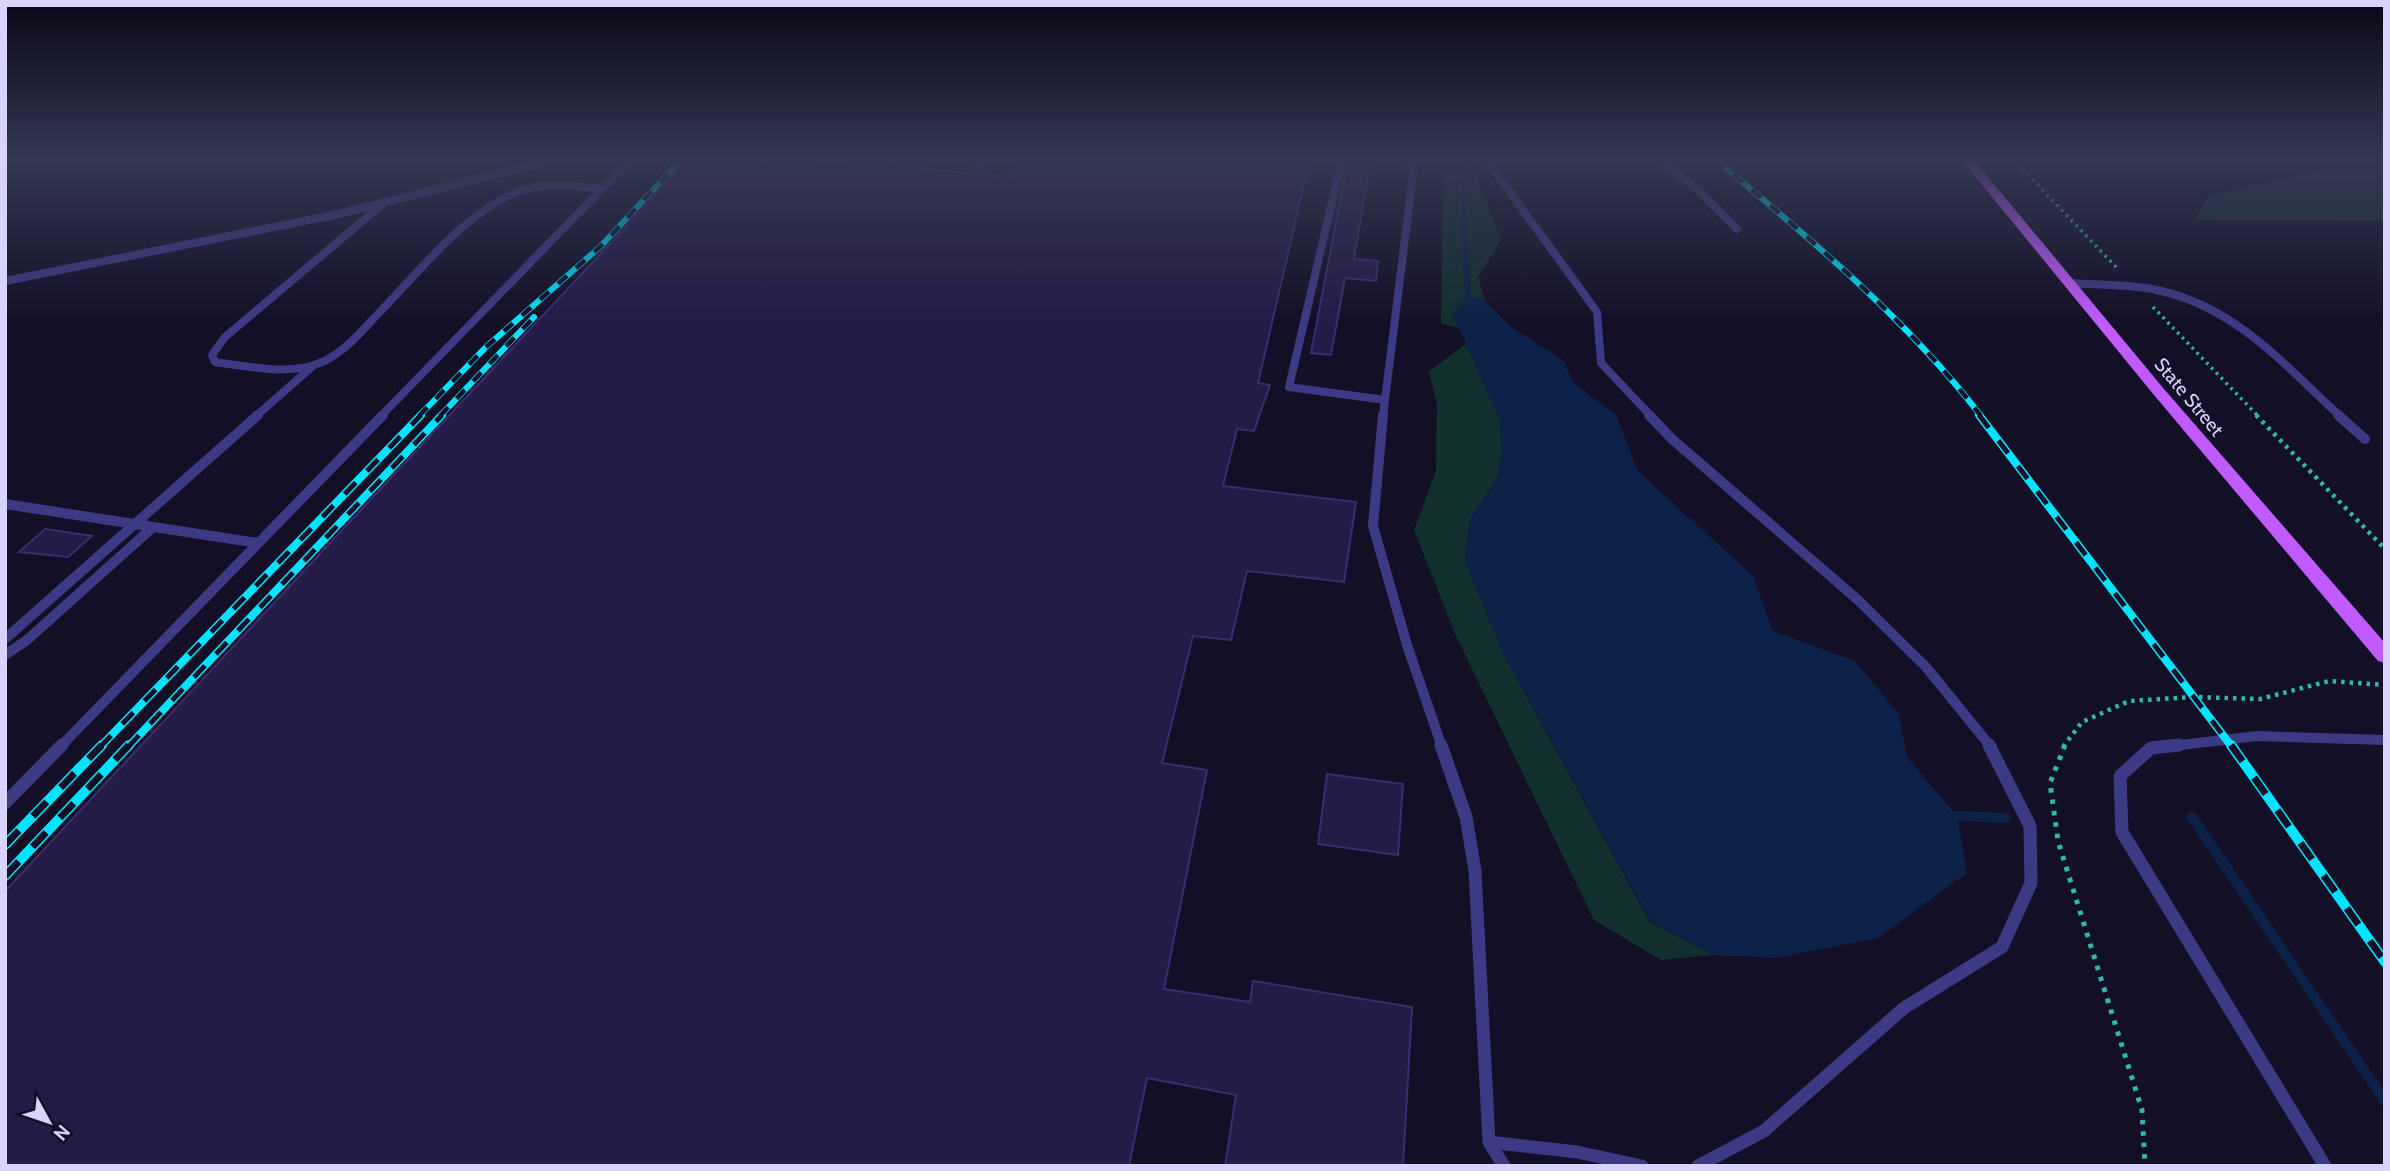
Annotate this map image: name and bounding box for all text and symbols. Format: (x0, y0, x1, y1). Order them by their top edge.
street label: State Street (2150, 353, 2229, 441)
north arrow (14, 1087, 84, 1157)
text: N (49, 1120, 75, 1145)

